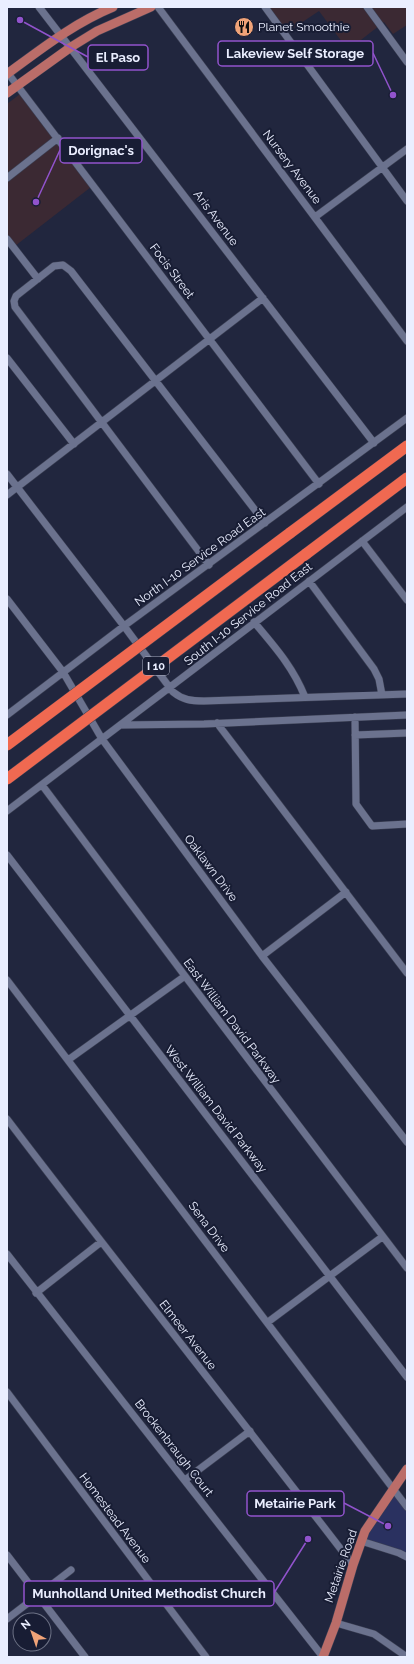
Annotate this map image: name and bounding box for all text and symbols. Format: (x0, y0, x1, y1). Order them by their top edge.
restaurant icon: Planet Smoothie (233, 16, 255, 38)
place label: Planet Smoothie (258, 20, 350, 34)
callout: Lakeview Self Storage (218, 41, 373, 66)
callout: El Paso (88, 45, 148, 70)
text: Lakeview Self Storage (226, 46, 364, 61)
text: El Paso (96, 50, 140, 65)
street label: Nursery Avenue (260, 127, 324, 207)
callout: Dorignac's (60, 138, 142, 163)
text: Dorignac's (68, 143, 134, 158)
street label: Aris Avenue (191, 188, 241, 248)
street label: Focis Street (147, 241, 197, 301)
street label: North I-10 Service Road East (132, 505, 268, 609)
street label: South I-10 Service Road East (181, 560, 315, 668)
road number: I 10 (143, 657, 169, 675)
street label: Oaklawn Drive (181, 832, 241, 904)
street label: East William David Parkway (180, 956, 284, 1087)
street label: West William David Parkway (162, 1043, 270, 1176)
street label: Sena Drive (185, 1199, 233, 1255)
street label: Elmeer Avenue (156, 1297, 220, 1373)
street label: Brockenbraugh Court (132, 1397, 216, 1499)
street label: Homestead Avenue (76, 1470, 154, 1566)
callout: Metairie Park (247, 1491, 344, 1516)
text: Metairie Park (254, 1496, 337, 1511)
street label: Metairie Road (322, 1528, 360, 1604)
callout: Munholland United Methodist Church (24, 1581, 274, 1606)
text: Munholland United Methodist Church (32, 1586, 266, 1601)
north arrow (12, 1612, 52, 1652)
text: N (18, 1617, 33, 1632)

